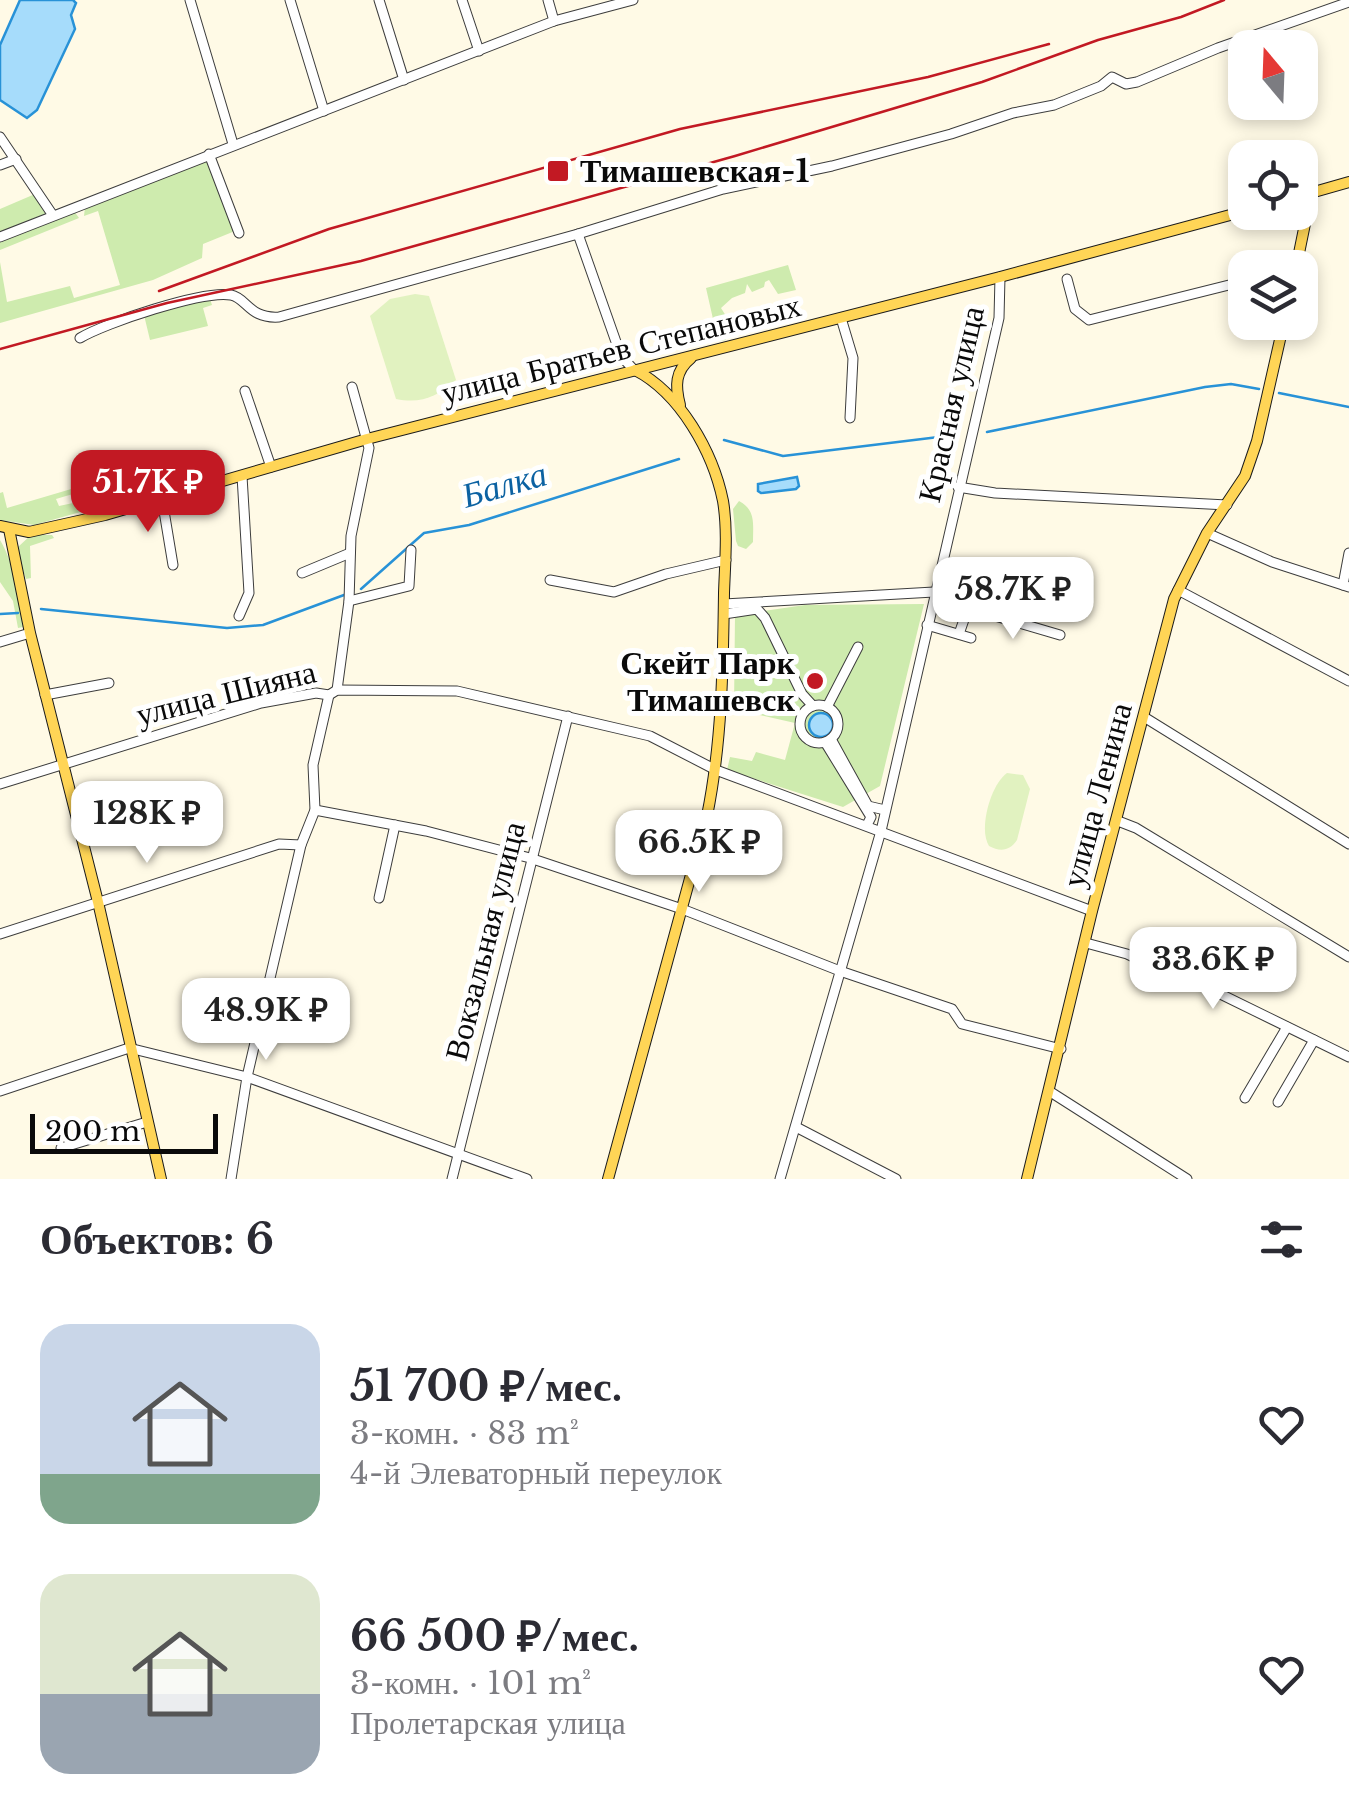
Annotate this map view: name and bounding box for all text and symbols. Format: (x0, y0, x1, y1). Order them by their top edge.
north arrow (1228, 30, 1318, 120)
map controls (1228, 30, 1318, 340)
button: locate (1228, 140, 1318, 230)
place label: Тимашевская-1 (580, 151, 810, 191)
marker: Тимашевская-1 (545, 158, 571, 184)
button: layers (1228, 250, 1318, 340)
street label: улица Братьев Степановых (437, 285, 805, 413)
street label: Красная улица (909, 302, 993, 506)
pin: 51.7K ₽ (56, 450, 240, 535)
water label: Балка (456, 451, 551, 517)
text: 51.7K ₽ (93, 462, 203, 502)
pin: 58.7K ₽ (921, 557, 1105, 642)
text: 58.7K ₽ (955, 569, 1071, 609)
place label: Скейт Парк Тимашевск (620, 643, 796, 720)
street label: улица Шияна (132, 651, 320, 735)
marker: Скейт Парк Тимашевск (804, 670, 826, 692)
street label: улица Ленина (1053, 698, 1141, 892)
pin: 128K ₽ (66, 781, 228, 866)
text: 128K ₽ (93, 793, 201, 833)
pin: 66.5K ₽ (607, 810, 791, 895)
street label: Вокзальная улица (436, 818, 534, 1064)
text: 66.5K ₽ (637, 822, 761, 862)
pin: 33.6K ₽ (1121, 927, 1305, 1012)
text: 33.6K ₽ (1152, 939, 1274, 979)
pin: 48.9K ₽ (174, 978, 358, 1063)
text: 48.9K ₽ (204, 990, 328, 1030)
scale bar (30, 1109, 218, 1154)
text: 200 m (45, 1114, 140, 1149)
icon: filters (1254, 1212, 1309, 1267)
text: Объектов: 6 (40, 1213, 274, 1265)
text: 51 700 ₽/мес. (350, 1360, 623, 1412)
icon: home (120, 1364, 240, 1484)
icon: heart (1254, 1397, 1309, 1452)
text: 3-комн. · 83 m² (350, 1413, 579, 1453)
text: 4-й Элеваторный переулок (350, 1453, 722, 1493)
text: 66 500 ₽/мес. (350, 1610, 639, 1662)
icon: home (120, 1614, 240, 1734)
icon: heart (1254, 1647, 1309, 1702)
text: 3-комн. · 101 m² (350, 1663, 591, 1703)
text: Пролетарская улица (350, 1703, 626, 1743)

